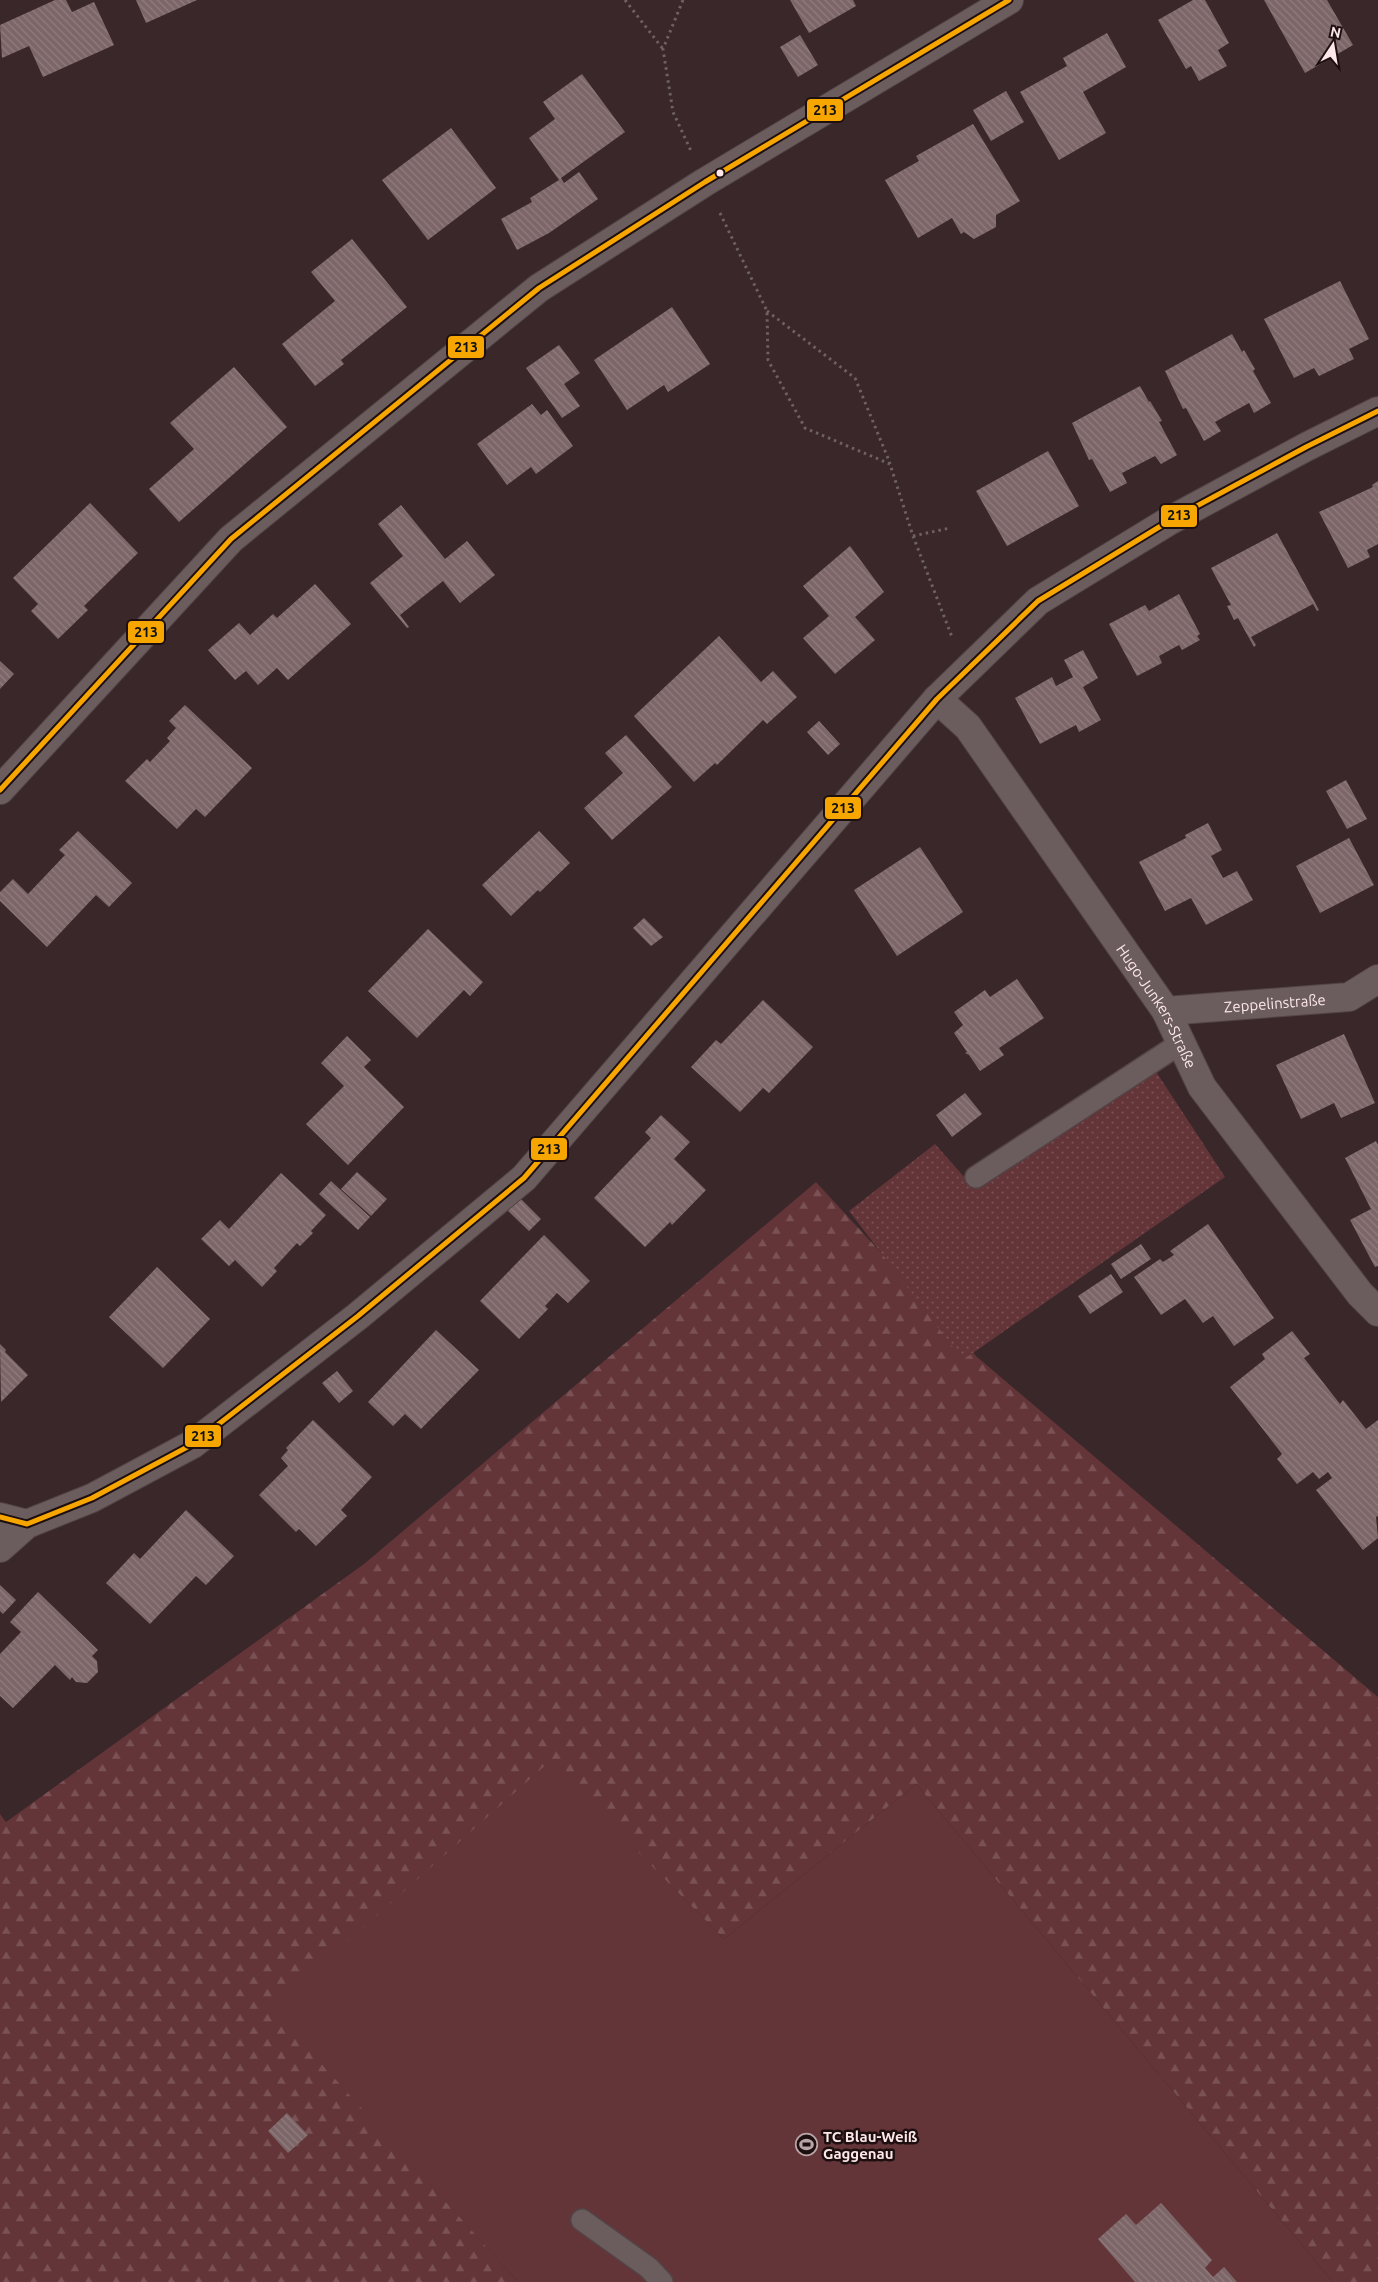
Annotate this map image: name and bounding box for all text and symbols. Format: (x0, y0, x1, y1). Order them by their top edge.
north arrow (1308, 20, 1358, 70)
text: N (1329, 23, 1342, 41)
line badge: 213 (806, 98, 844, 122)
text: 213 (813, 102, 837, 118)
unlabelled marker (715, 168, 725, 178)
line badge: 213 (447, 335, 485, 359)
text: 213 (454, 339, 478, 355)
line badge: 213 (1160, 504, 1198, 528)
text: 213 (1167, 507, 1191, 523)
line badge: 213 (127, 620, 165, 644)
text: 213 (134, 624, 158, 640)
line badge: 213 (824, 796, 862, 820)
text: 213 (831, 800, 855, 816)
street label: Hugo-Junkers-Straße (1113, 941, 1200, 1071)
street label: Zeppelinstraße (1223, 990, 1326, 1015)
line badge: 213 (530, 1137, 568, 1161)
text: 213 (537, 1141, 561, 1157)
line badge: 213 (184, 1424, 222, 1448)
text: 213 (191, 1428, 215, 1444)
place label: TC Blau-Weiß Gaggenau (823, 2128, 918, 2162)
sports icon: TC Blau-Weiß Gaggenau (795, 2133, 819, 2157)

